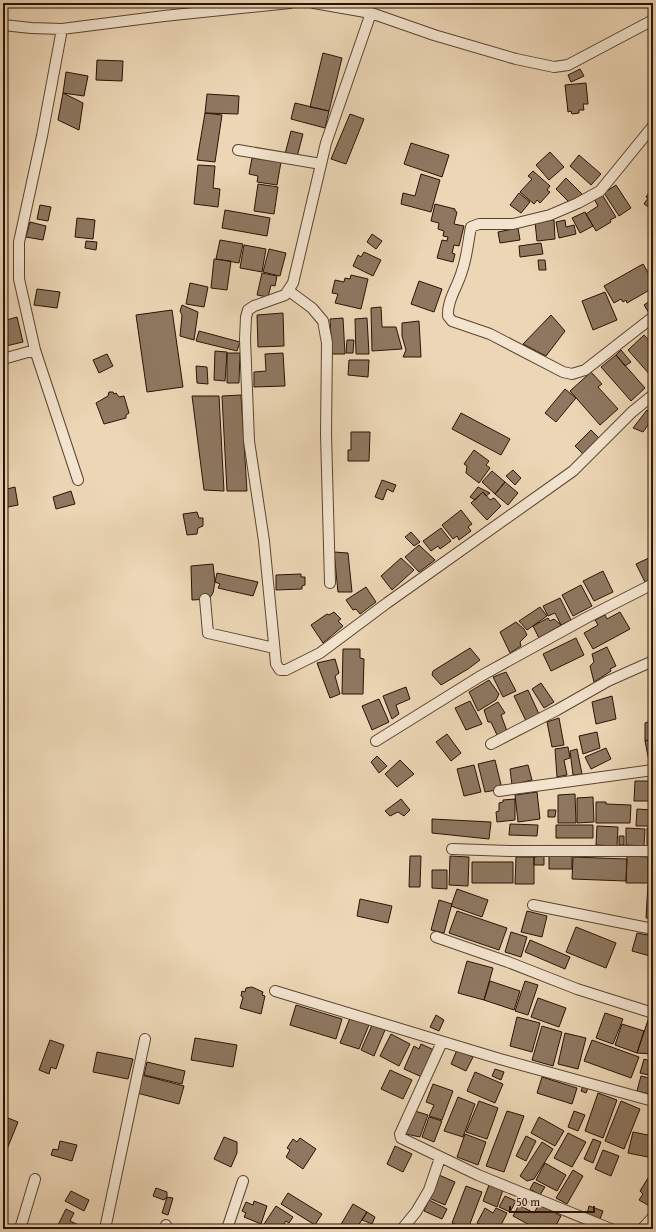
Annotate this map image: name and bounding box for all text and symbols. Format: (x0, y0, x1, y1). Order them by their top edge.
scale bar (510, 1188, 594, 1214)
text: 50 m (516, 1193, 540, 1210)

